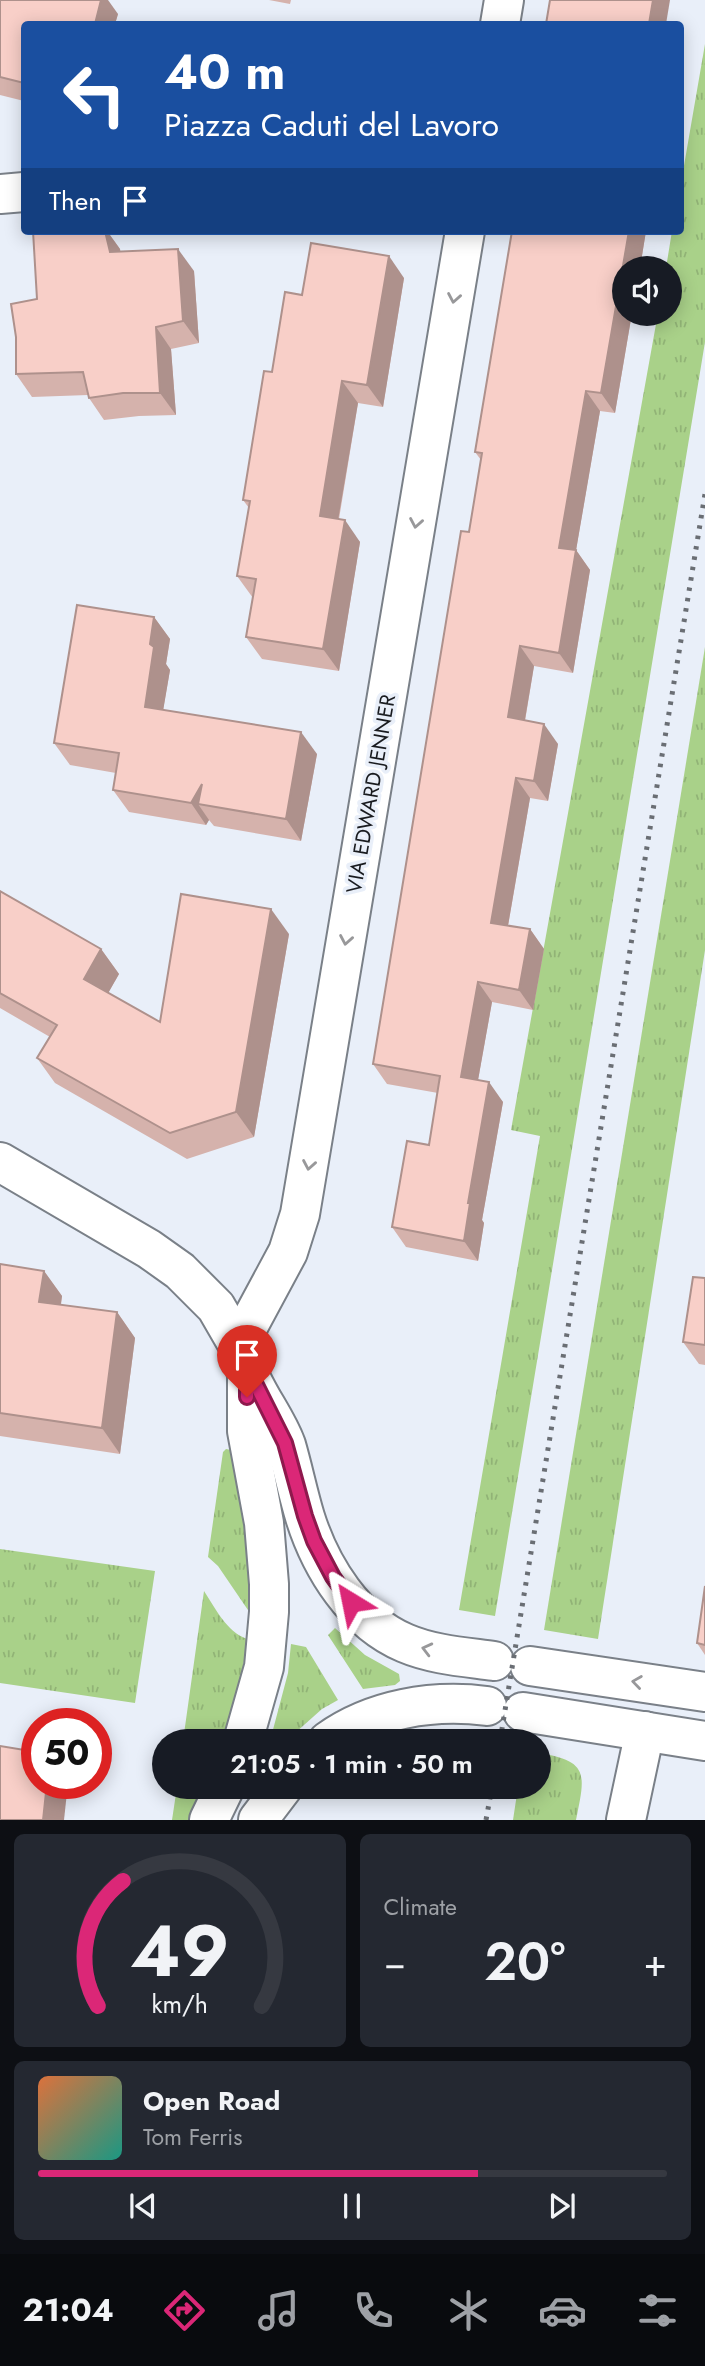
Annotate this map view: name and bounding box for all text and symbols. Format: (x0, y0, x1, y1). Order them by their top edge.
text: 40 m (164, 37, 286, 107)
icon: left (49, 49, 140, 140)
text: Piazza Caduti del Lavoro (164, 102, 499, 148)
text: Then (49, 182, 102, 220)
icon: arrive (116, 182, 154, 220)
map controls (612, 256, 682, 326)
button: sound (612, 256, 682, 326)
one-way arrow (447, 292, 462, 304)
one-way arrow (409, 517, 424, 529)
street label: VIA EDWARD JENNER (339, 692, 403, 896)
one-way arrow (339, 934, 354, 946)
one-way arrow (302, 1159, 317, 1171)
pin (217, 1325, 277, 1397)
icon: arrive (228, 1336, 266, 1374)
position arrow (314, 1565, 388, 1639)
one-way arrow (421, 1643, 433, 1657)
one-way arrow (632, 1675, 643, 1690)
speed limit sign: 50 (21, 1708, 112, 1799)
text: 21:05 · 1 min · 50 m (230, 1745, 473, 1783)
text: Climate (384, 1890, 457, 1924)
text: 49 (130, 1899, 230, 2004)
text: 20° (484, 1924, 565, 2000)
text: − (384, 1935, 406, 1990)
text: + (644, 1935, 667, 1990)
text: km/h (151, 1986, 208, 2022)
text: Open Road (143, 2082, 280, 2120)
text: Tom Ferris (143, 2120, 242, 2154)
icon: previous (124, 2187, 162, 2225)
icon: pause (333, 2187, 371, 2225)
icon: next (543, 2187, 581, 2225)
icon: directions (160, 2286, 209, 2335)
icon: music (254, 2286, 303, 2335)
icon: phone (349, 2286, 398, 2335)
icon: climate (444, 2286, 493, 2335)
icon: car (538, 2286, 587, 2335)
icon: filters (633, 2286, 682, 2335)
text: 21:04 (23, 2287, 114, 2333)

